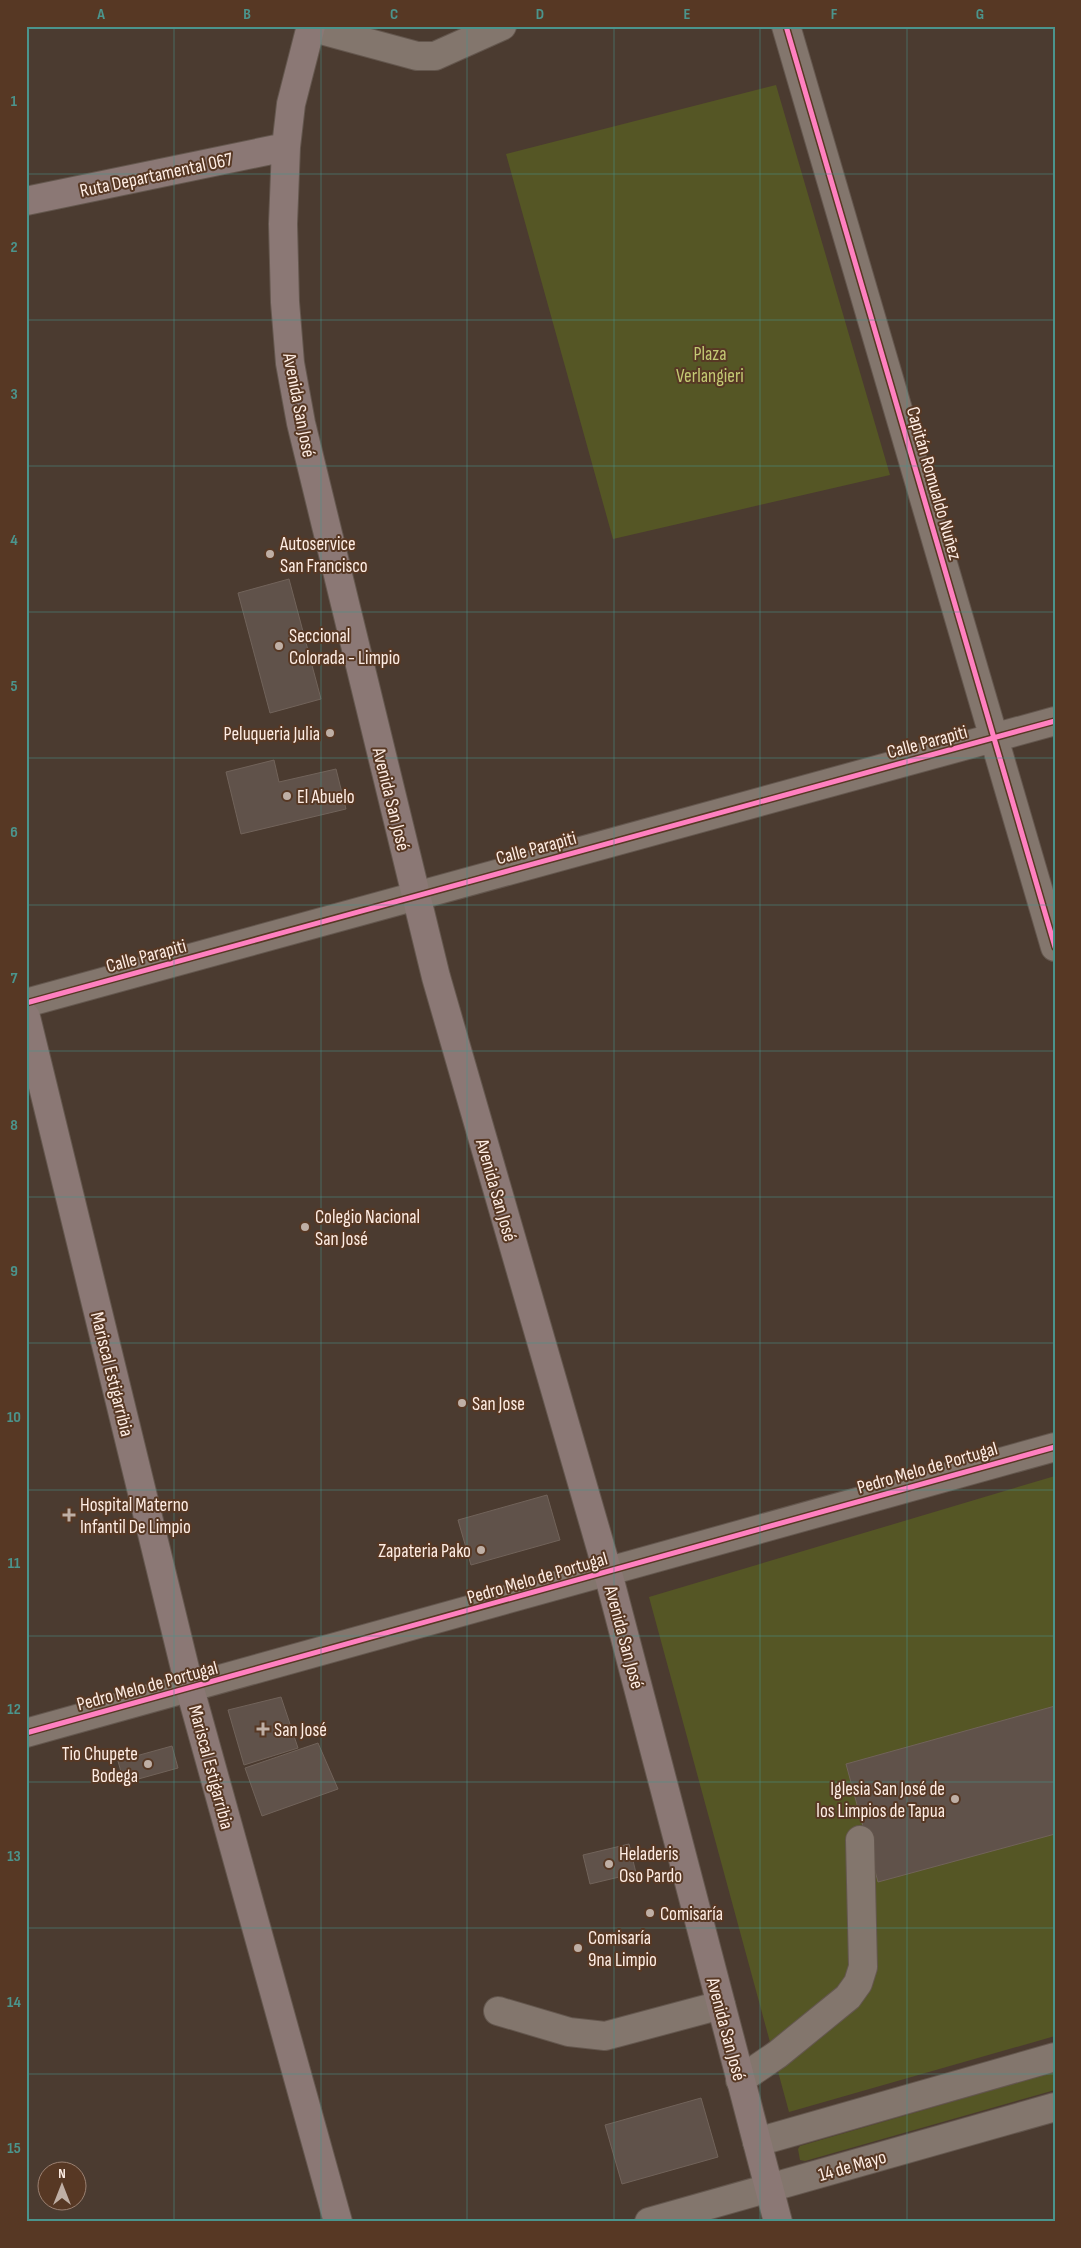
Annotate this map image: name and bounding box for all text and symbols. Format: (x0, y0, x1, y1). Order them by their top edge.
text: A (96, 5, 105, 24)
text: B (243, 5, 251, 24)
text: C (390, 5, 398, 24)
text: D (536, 5, 544, 24)
text: E (684, 5, 691, 24)
text: F (831, 5, 838, 24)
text: G (976, 5, 984, 24)
text: 1 (11, 92, 18, 111)
street label: Ruta Departamental 067 (78, 148, 235, 203)
text: 2 (10, 238, 18, 257)
park label: Plaza Verlangieri (676, 343, 744, 388)
street label: Avenida San José (277, 350, 320, 459)
text: 3 (10, 385, 18, 404)
street label: Capitán Romualdo Nuñez (901, 404, 966, 563)
text: 4 (10, 531, 18, 550)
place label: Autoservice San Francisco (279, 533, 368, 578)
marker: Autoservice San Francisco (264, 548, 276, 560)
place label: Seccional Colorada - Limpio (289, 625, 400, 670)
marker: Seccional Colorada - Limpio (273, 640, 285, 652)
text: 5 (10, 677, 18, 696)
street label: Calle Parapiti (885, 721, 970, 764)
place label: Peluqueria Julia (223, 723, 320, 746)
marker: Peluqueria Julia (324, 727, 336, 739)
street label: Avenida San José (366, 744, 414, 853)
place label: El Abuelo (297, 786, 355, 809)
marker: El Abuelo (281, 790, 293, 802)
text: 6 (10, 823, 18, 842)
street label: Calle Parapiti (494, 827, 579, 870)
street label: Calle Parapiti (104, 935, 189, 978)
text: 7 (11, 969, 18, 988)
text: 8 (10, 1116, 18, 1135)
street label: Avenida San José (470, 1136, 521, 1244)
place label: Colegio Nacional San José (315, 1206, 420, 1251)
marker: Colegio Nacional San José (299, 1221, 311, 1233)
text: 9 (10, 1262, 18, 1281)
street label: Mariscal Estigarribia (85, 1310, 138, 1439)
place label: San Jose (472, 1393, 525, 1416)
marker: San Jose (456, 1397, 468, 1409)
text: 10 (7, 1408, 21, 1427)
street label: Pedro Melo de Portugal (855, 1437, 1000, 1499)
place label: Hospital Materno Infantil De Limpio (80, 1494, 191, 1539)
marker: Hospital Materno Infantil De Limpio (62, 1508, 76, 1522)
place label: Zapateria Pako (378, 1540, 471, 1563)
marker: Zapateria Pako (475, 1544, 487, 1556)
street label: Pedro Melo de Portugal (465, 1547, 610, 1609)
text: 11 (8, 1554, 21, 1573)
street label: Avenida San José (599, 1582, 648, 1691)
street label: Pedro Melo de Portugal (74, 1657, 220, 1716)
text: 12 (7, 1700, 21, 1719)
street label: Mariscal Estigarribia (183, 1703, 238, 1832)
place label: San José (274, 1719, 327, 1742)
marker: San José (256, 1722, 270, 1736)
place label: Tio Chupete Bodega (62, 1743, 138, 1788)
marker: Tio Chupete Bodega (142, 1758, 154, 1770)
place label: Iglesia San José de los Limpios de Tapua (816, 1778, 945, 1823)
marker: Iglesia San José de los Limpios de Tapua (949, 1793, 961, 1805)
place label: Heladeris Oso Pardo (619, 1843, 682, 1888)
text: 13 (7, 1847, 21, 1866)
marker: Heladeris Oso Pardo (603, 1858, 615, 1870)
place label: Comisaría (660, 1903, 723, 1926)
marker: Comisaría (644, 1907, 656, 1919)
place label: Comisaría 9na Limpio (588, 1927, 657, 1972)
marker: Comisaría 9na Limpio (572, 1942, 584, 1954)
street label: Avenida San José (701, 1974, 750, 2083)
text: 14 (7, 1993, 21, 2012)
text: 15 (7, 2139, 21, 2158)
street label: 14 de Mayo (816, 2146, 889, 2187)
north arrow (38, 2160, 88, 2210)
text: N (58, 2165, 66, 2182)

